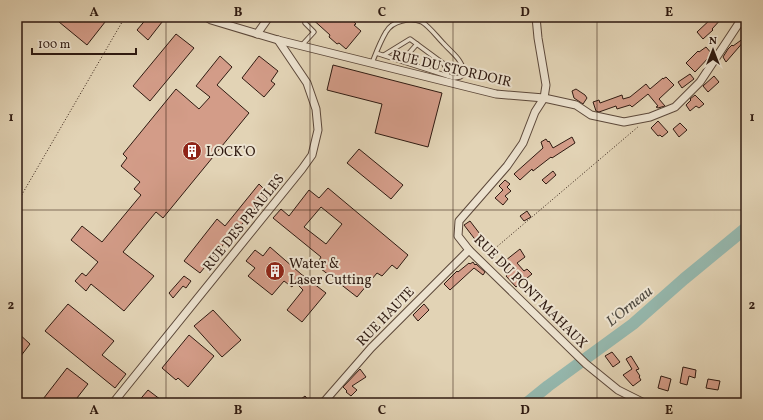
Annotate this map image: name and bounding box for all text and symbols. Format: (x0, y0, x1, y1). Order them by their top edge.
text: A (89, 4, 99, 22)
text: B (234, 4, 243, 22)
text: C (378, 4, 386, 22)
text: D (520, 4, 530, 22)
text: E (665, 4, 673, 22)
scale bar (32, 30, 136, 56)
north arrow (693, 30, 733, 70)
text: N (709, 34, 717, 49)
text: 100 m (38, 37, 71, 53)
street label: RUE DU STORDOIR (390, 46, 514, 93)
text: 1 (8, 109, 14, 127)
text: 1 (749, 109, 755, 127)
building icon: LOCK'O (181, 140, 203, 162)
place label: LOCK'O (206, 143, 256, 162)
street label: RUE DES PRAULES (199, 170, 289, 275)
street label: RUE DU PONT MAHAUX (469, 231, 591, 353)
place label: Water & Laser Cutting (289, 255, 372, 290)
building icon: Water & Laser Cutting (264, 260, 286, 282)
water label: L'Orneau (602, 282, 658, 332)
street label: RUE HAUTE (353, 283, 419, 351)
text: 2 (8, 297, 15, 315)
text: 2 (749, 297, 756, 315)
text: A (89, 402, 99, 420)
text: B (234, 402, 243, 420)
text: C (378, 402, 386, 420)
text: D (520, 402, 530, 420)
text: E (665, 402, 673, 420)

